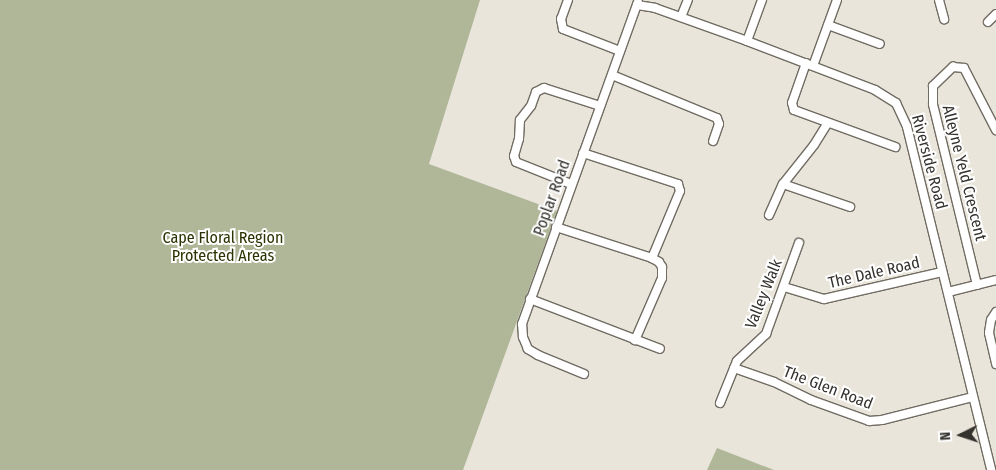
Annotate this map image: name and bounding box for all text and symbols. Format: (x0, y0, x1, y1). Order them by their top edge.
street label: Alleyne Yeld Crescent (938, 103, 990, 243)
street label: Riverside Road (907, 113, 951, 211)
street label: Poplar Road (529, 157, 575, 239)
park label: Cape Floral Region Protected Areas (163, 228, 283, 266)
street label: The Dale Road (826, 253, 922, 293)
street label: Valley Walk (741, 256, 787, 332)
street label: The Glen Road (781, 362, 875, 414)
north arrow (936, 410, 986, 460)
text: N (937, 431, 954, 441)

